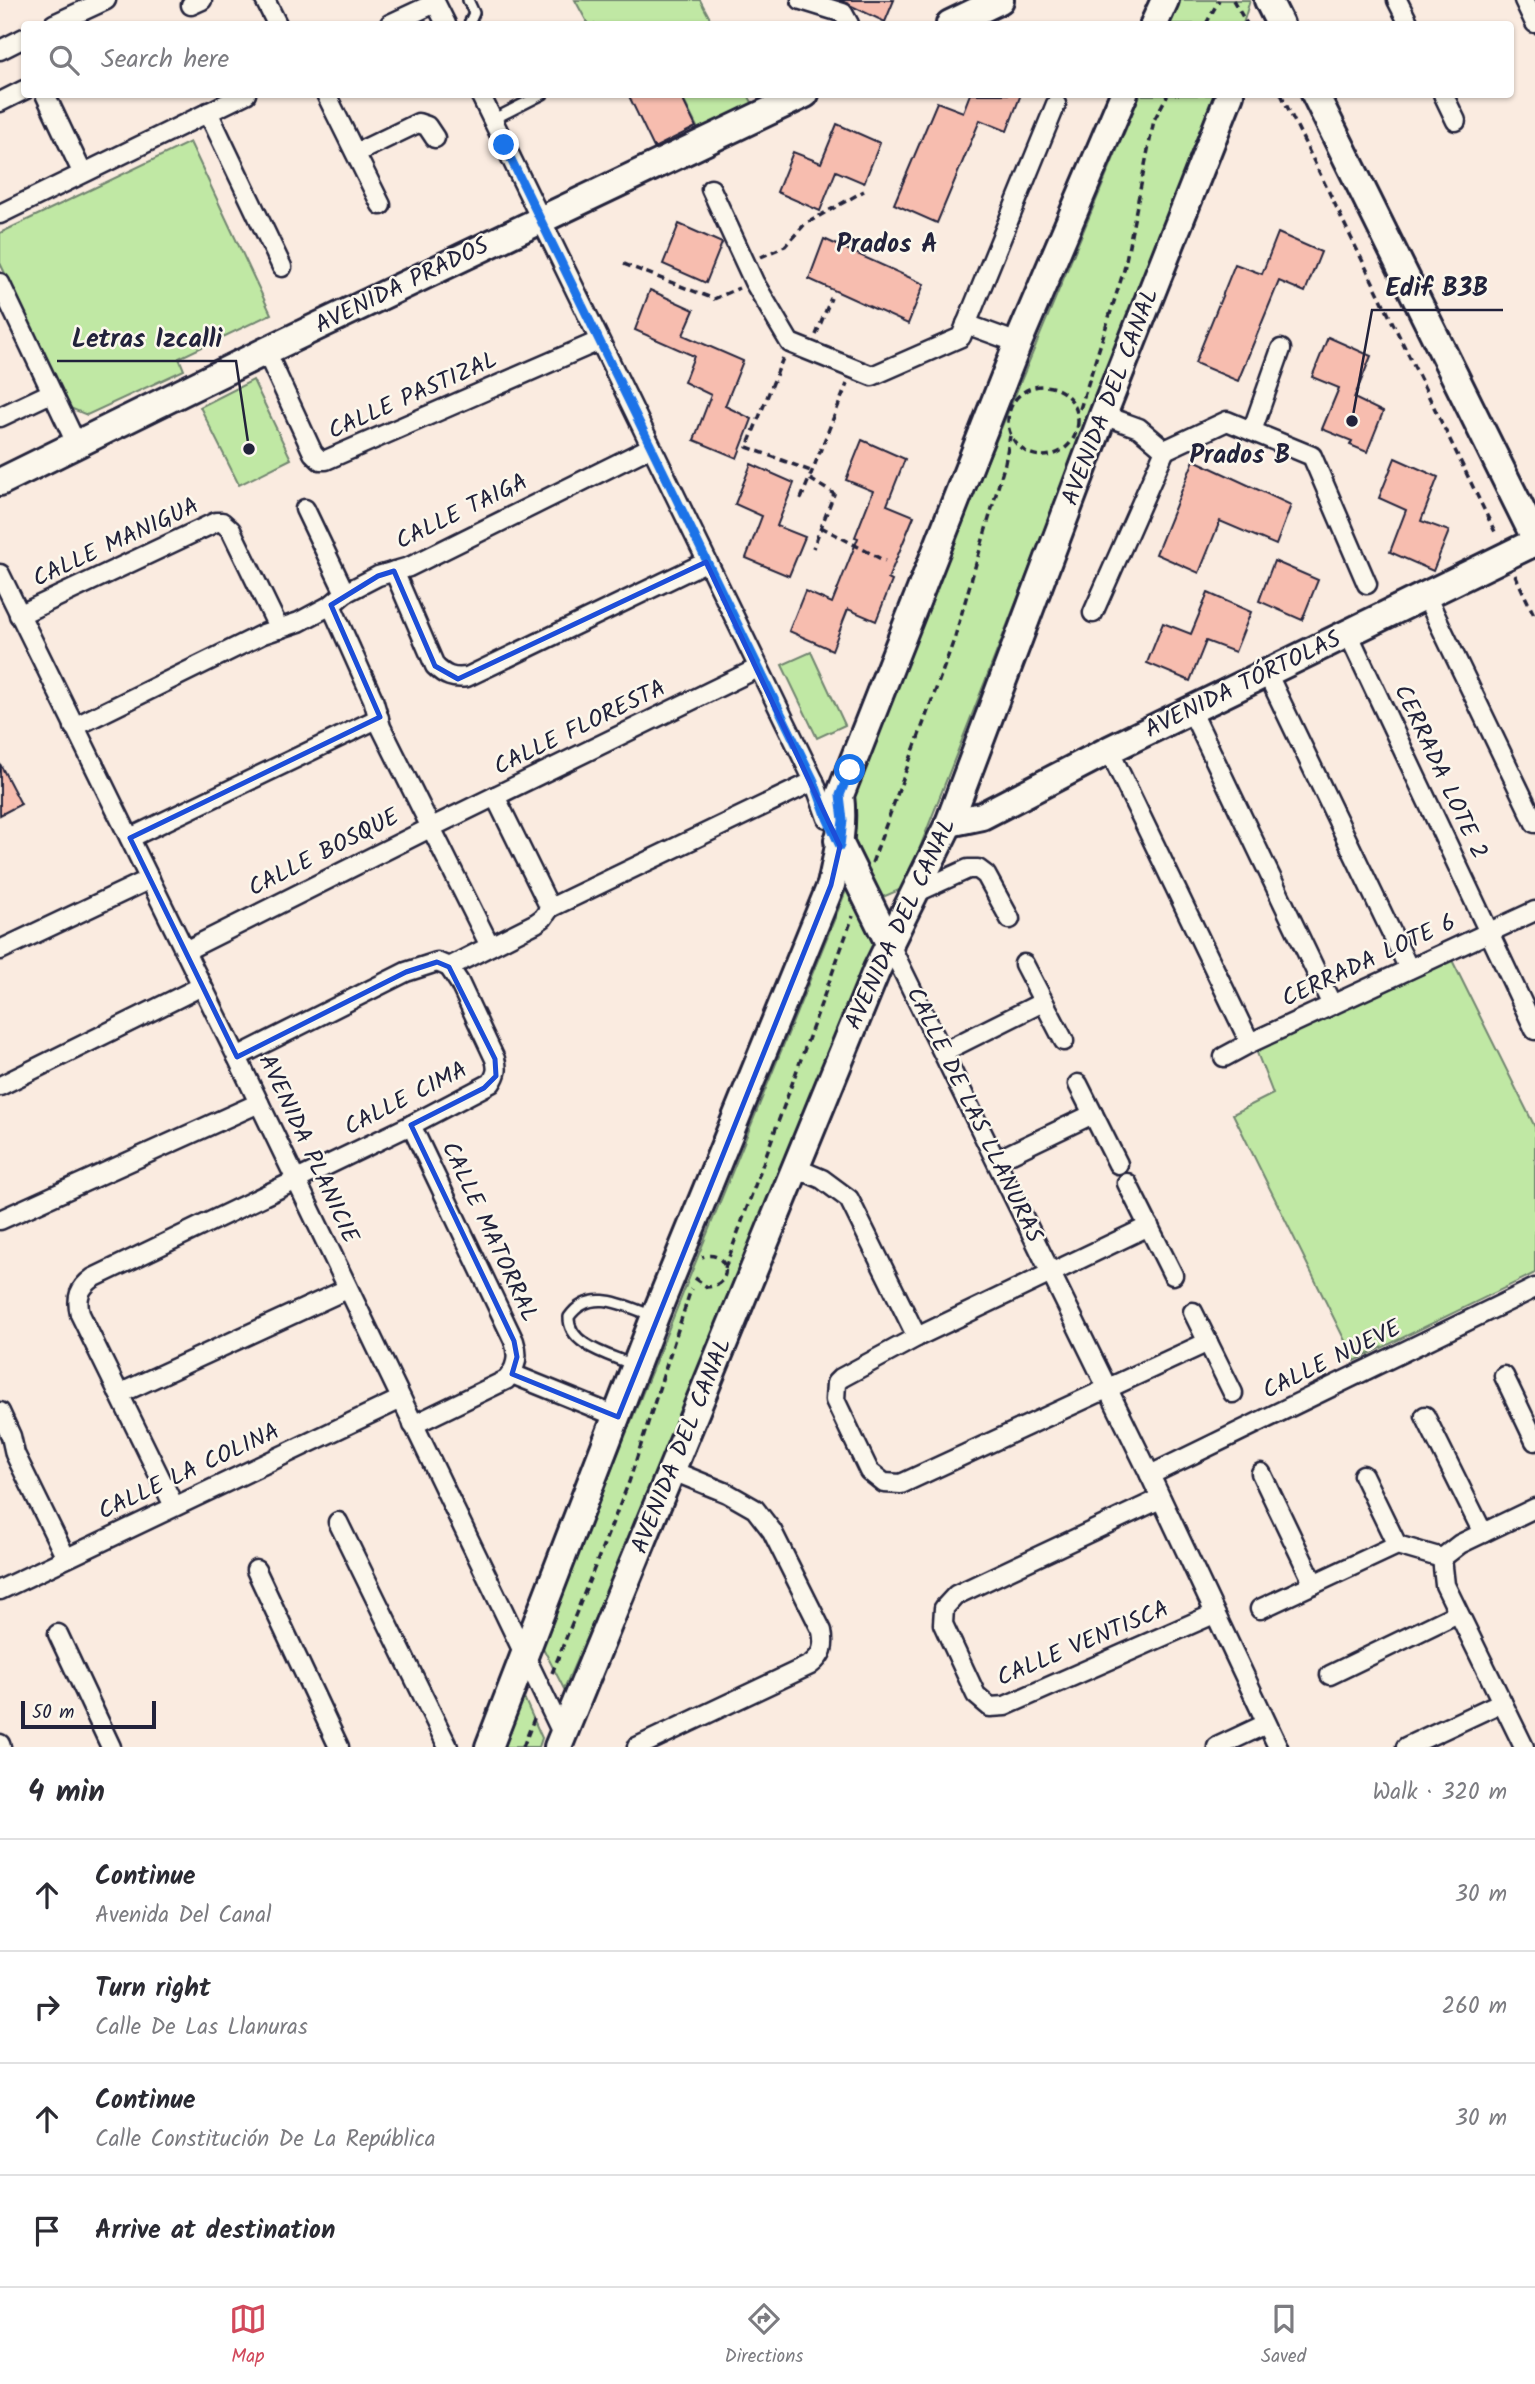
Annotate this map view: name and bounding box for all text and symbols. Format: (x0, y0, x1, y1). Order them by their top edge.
search box (21, 21, 1514, 98)
text: Search here (101, 39, 229, 81)
icon: search (45, 41, 83, 79)
route end (488, 129, 519, 160)
district label: Prados A (836, 224, 938, 266)
street label: AVENIDA PRADOS (308, 227, 496, 345)
callout: Edif B3B (1372, 263, 1503, 310)
text: Edif B3B (1385, 268, 1489, 310)
street label: AVENIDA DEL CANAL (1052, 283, 1170, 511)
callout: Letras Izcalli (57, 314, 236, 361)
text: Letras Izcalli (72, 319, 223, 361)
street label: CALLE PASTIZAL (322, 341, 504, 451)
district label: Prados B (1189, 435, 1291, 477)
street label: CALLE TAIGA (389, 463, 535, 561)
street label: CALLE MANIGUA (26, 487, 206, 599)
street label: AVENIDA TÓRTOLAS (1138, 620, 1348, 750)
street label: CALLE FLORESTA (487, 669, 673, 787)
street label: CERRADA LOTE 2 (1382, 678, 1498, 866)
route start (834, 754, 865, 785)
street label: CALLE BOSQUE (241, 798, 407, 908)
street label: AVENIDA DEL CANAL (835, 812, 967, 1036)
street label: CERRADA LOTE 6 (1275, 904, 1463, 1018)
street label: CALLE DE LAS LLANURAS (895, 980, 1053, 1250)
street label: AVENIDA PLANICIE (247, 1048, 369, 1251)
street label: CALLE CIMA (337, 1051, 475, 1147)
street label: CALLE MATORRAL (430, 1135, 548, 1329)
street label: CALLE NUEVE (1256, 1309, 1409, 1410)
street label: AVENIDA DEL CANAL (621, 1332, 743, 1560)
street label: CALLE LA COLINA (92, 1413, 286, 1531)
street label: CALLE VENTISCA (991, 1590, 1175, 1698)
scale bar (21, 1698, 156, 1730)
text: 50 m (32, 1698, 74, 1728)
text: 4 min (28, 1769, 105, 1817)
text: Walk · 320 m (1372, 1775, 1507, 1811)
text: Continue (95, 1856, 196, 1898)
icon: ahead (28, 1876, 66, 1914)
text: 30 m (1455, 1877, 1507, 1913)
text: Avenida Del Canal (95, 1898, 272, 1934)
text: Turn right (95, 1968, 211, 2010)
icon: right (28, 1988, 66, 2026)
text: 260 m (1442, 1989, 1507, 2025)
text: Calle De Las Llanuras (95, 2010, 308, 2046)
text: Continue (95, 2080, 196, 2122)
icon: ahead (28, 2100, 66, 2138)
text: 30 m (1455, 2101, 1507, 2137)
text: Calle Constitución De La República (95, 2122, 436, 2158)
text: Arrive at destination (95, 2210, 335, 2252)
icon: arrive (28, 2212, 66, 2250)
tab: Map (229, 2300, 267, 2372)
tab: Directions (725, 2300, 803, 2372)
tab: Saved (1261, 2300, 1306, 2372)

